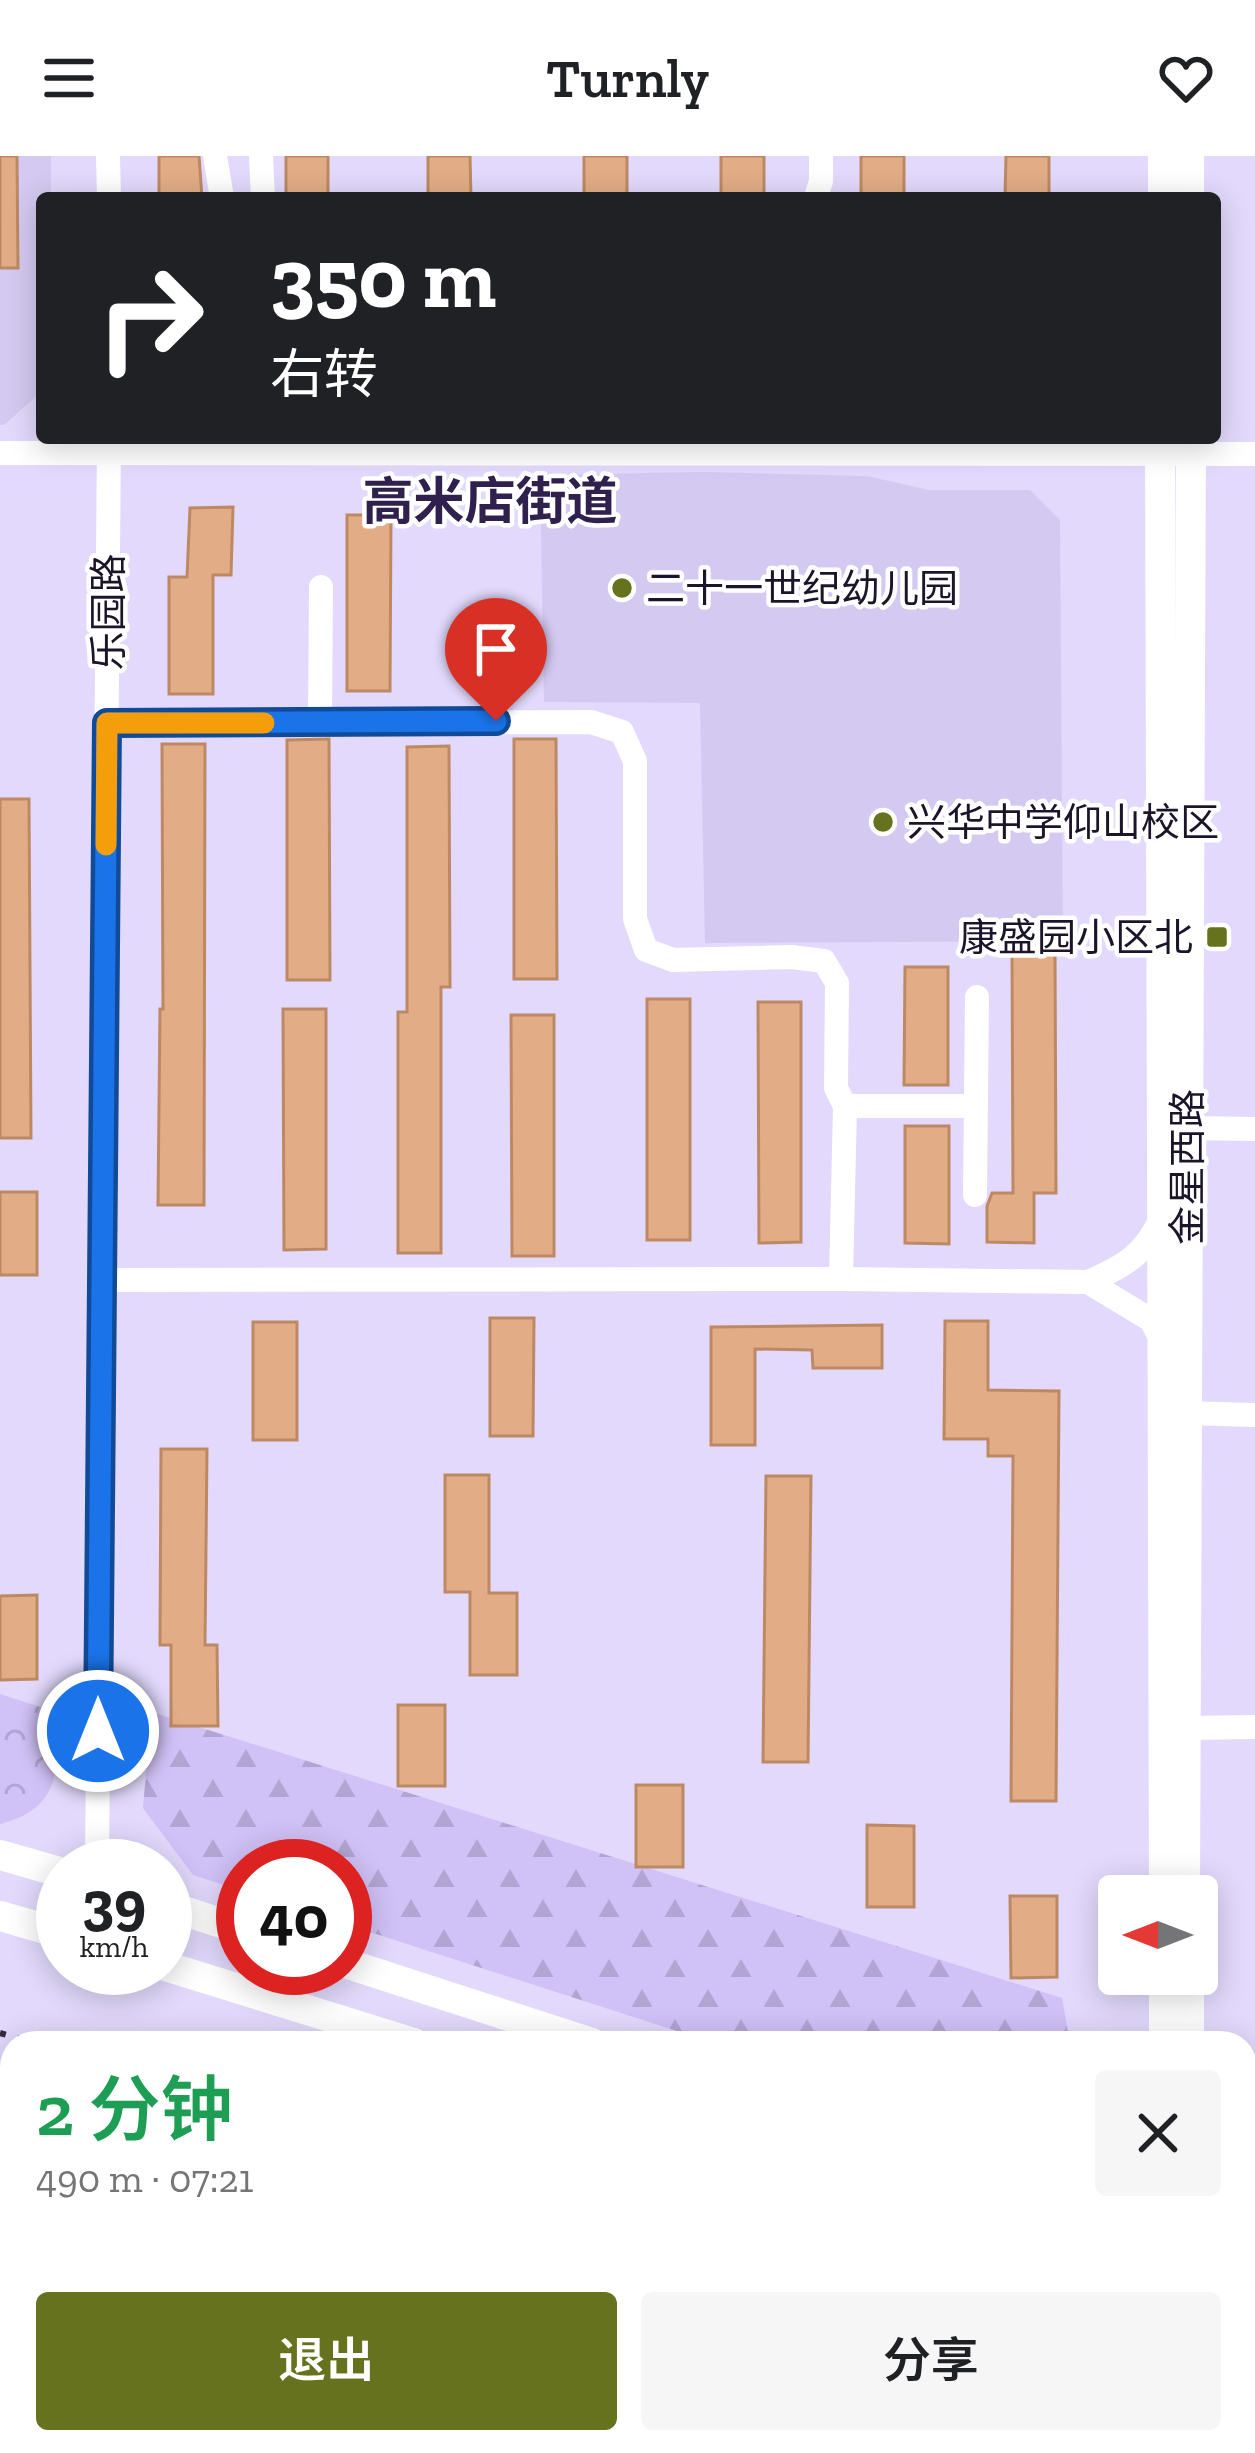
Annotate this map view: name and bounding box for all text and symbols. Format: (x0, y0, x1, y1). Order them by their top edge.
icon: menu (36, 45, 102, 111)
icon: heart (1153, 45, 1219, 111)
text: Turnly (546, 46, 709, 111)
text: 350 m (270, 228, 496, 329)
icon: right (72, 240, 228, 396)
text: 右转 (270, 342, 378, 407)
district label: 高米店街道 (362, 471, 618, 532)
street label: 乐园路 (85, 553, 132, 671)
place label: 二十一世纪幼儿园 (646, 565, 958, 612)
marker: 二十一世纪幼儿园 (609, 575, 635, 601)
pin (445, 598, 547, 721)
icon: arrive (463, 616, 529, 682)
place label: 兴华中学仰山校区 (907, 799, 1219, 846)
marker: 兴华中学仰山校区 (870, 809, 896, 835)
place label: 康盛园小区北 (959, 914, 1193, 961)
marker: 康盛园小区北 (1204, 924, 1230, 950)
street label: 金星西路 (1164, 1089, 1211, 1245)
position arrow (35, 1668, 161, 1794)
speed limit sign: 40 (216, 1839, 372, 1995)
text: 39 (82, 1866, 146, 1938)
north arrow (1098, 1875, 1218, 1995)
map controls (1098, 1875, 1218, 1995)
text: km/h (80, 1929, 148, 1965)
text: 2 分钟 (36, 2067, 233, 2153)
button: close (1095, 2070, 1221, 2196)
text: 490 m · 07:21 (36, 2155, 254, 2202)
button: 退出 (36, 2292, 617, 2430)
button: 分享 (641, 2292, 1221, 2430)

